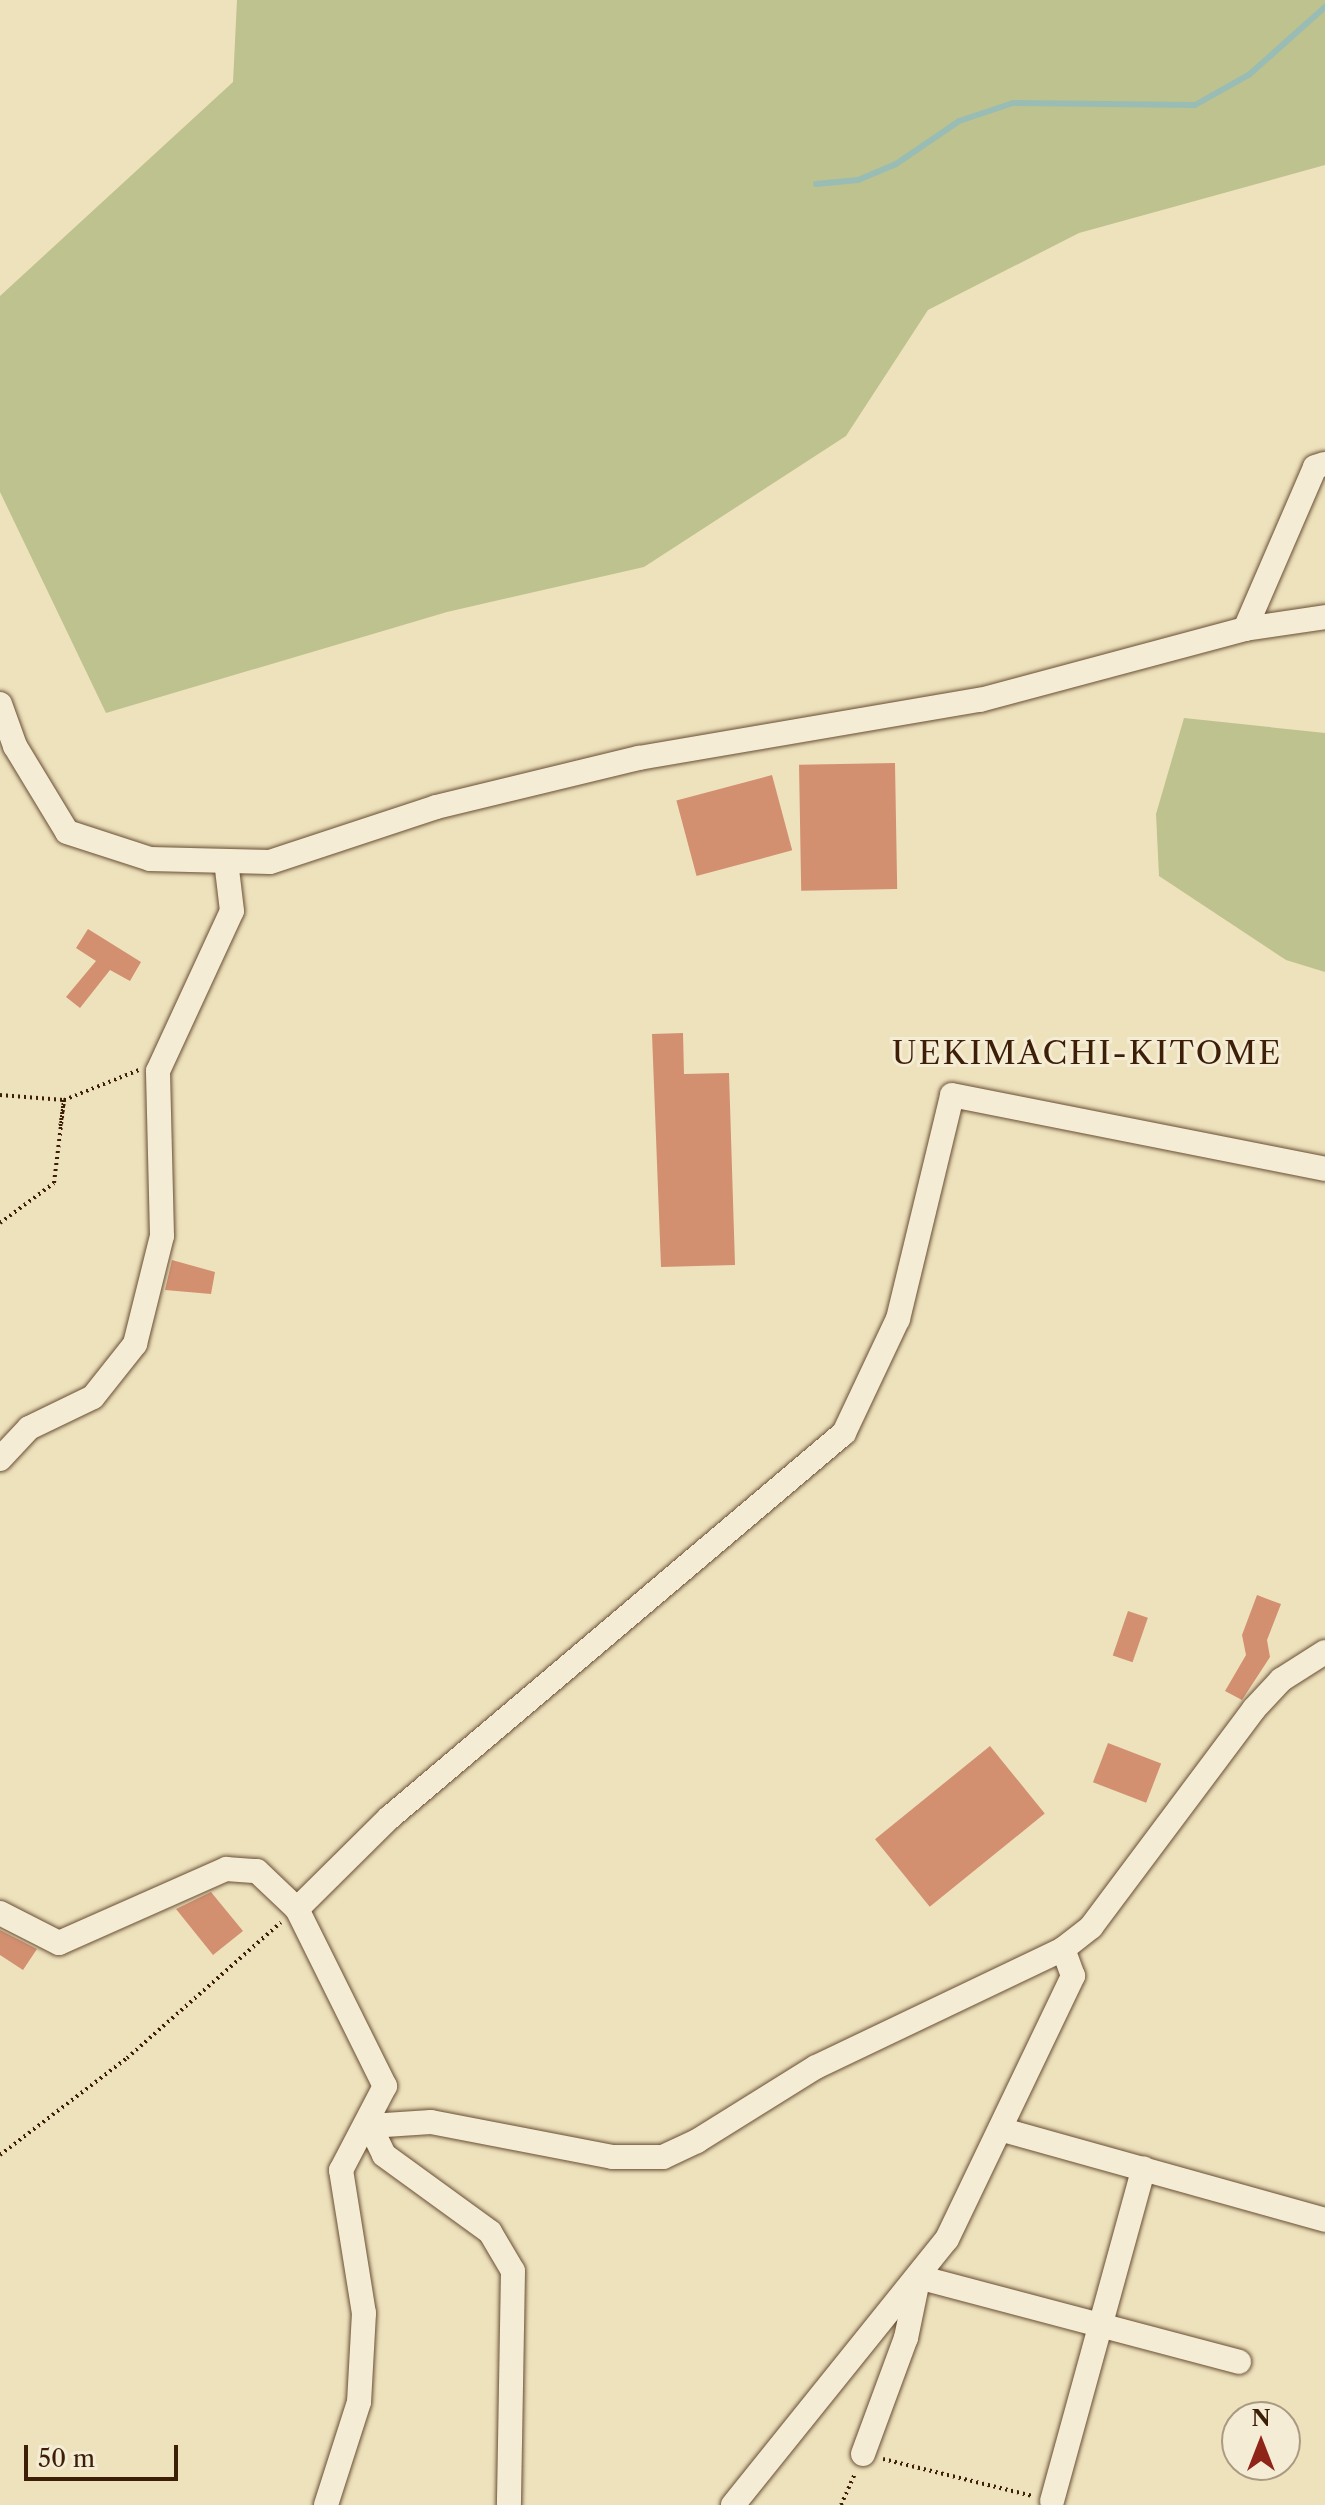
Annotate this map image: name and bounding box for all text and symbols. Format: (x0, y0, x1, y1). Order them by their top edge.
district label: UEKIMACHI-KITOME (892, 1034, 1282, 1072)
north arrow (1221, 2401, 1301, 2481)
text: N (1251, 2405, 1271, 2432)
scale bar (28, 2429, 182, 2479)
text: 50 m (38, 2444, 95, 2473)

